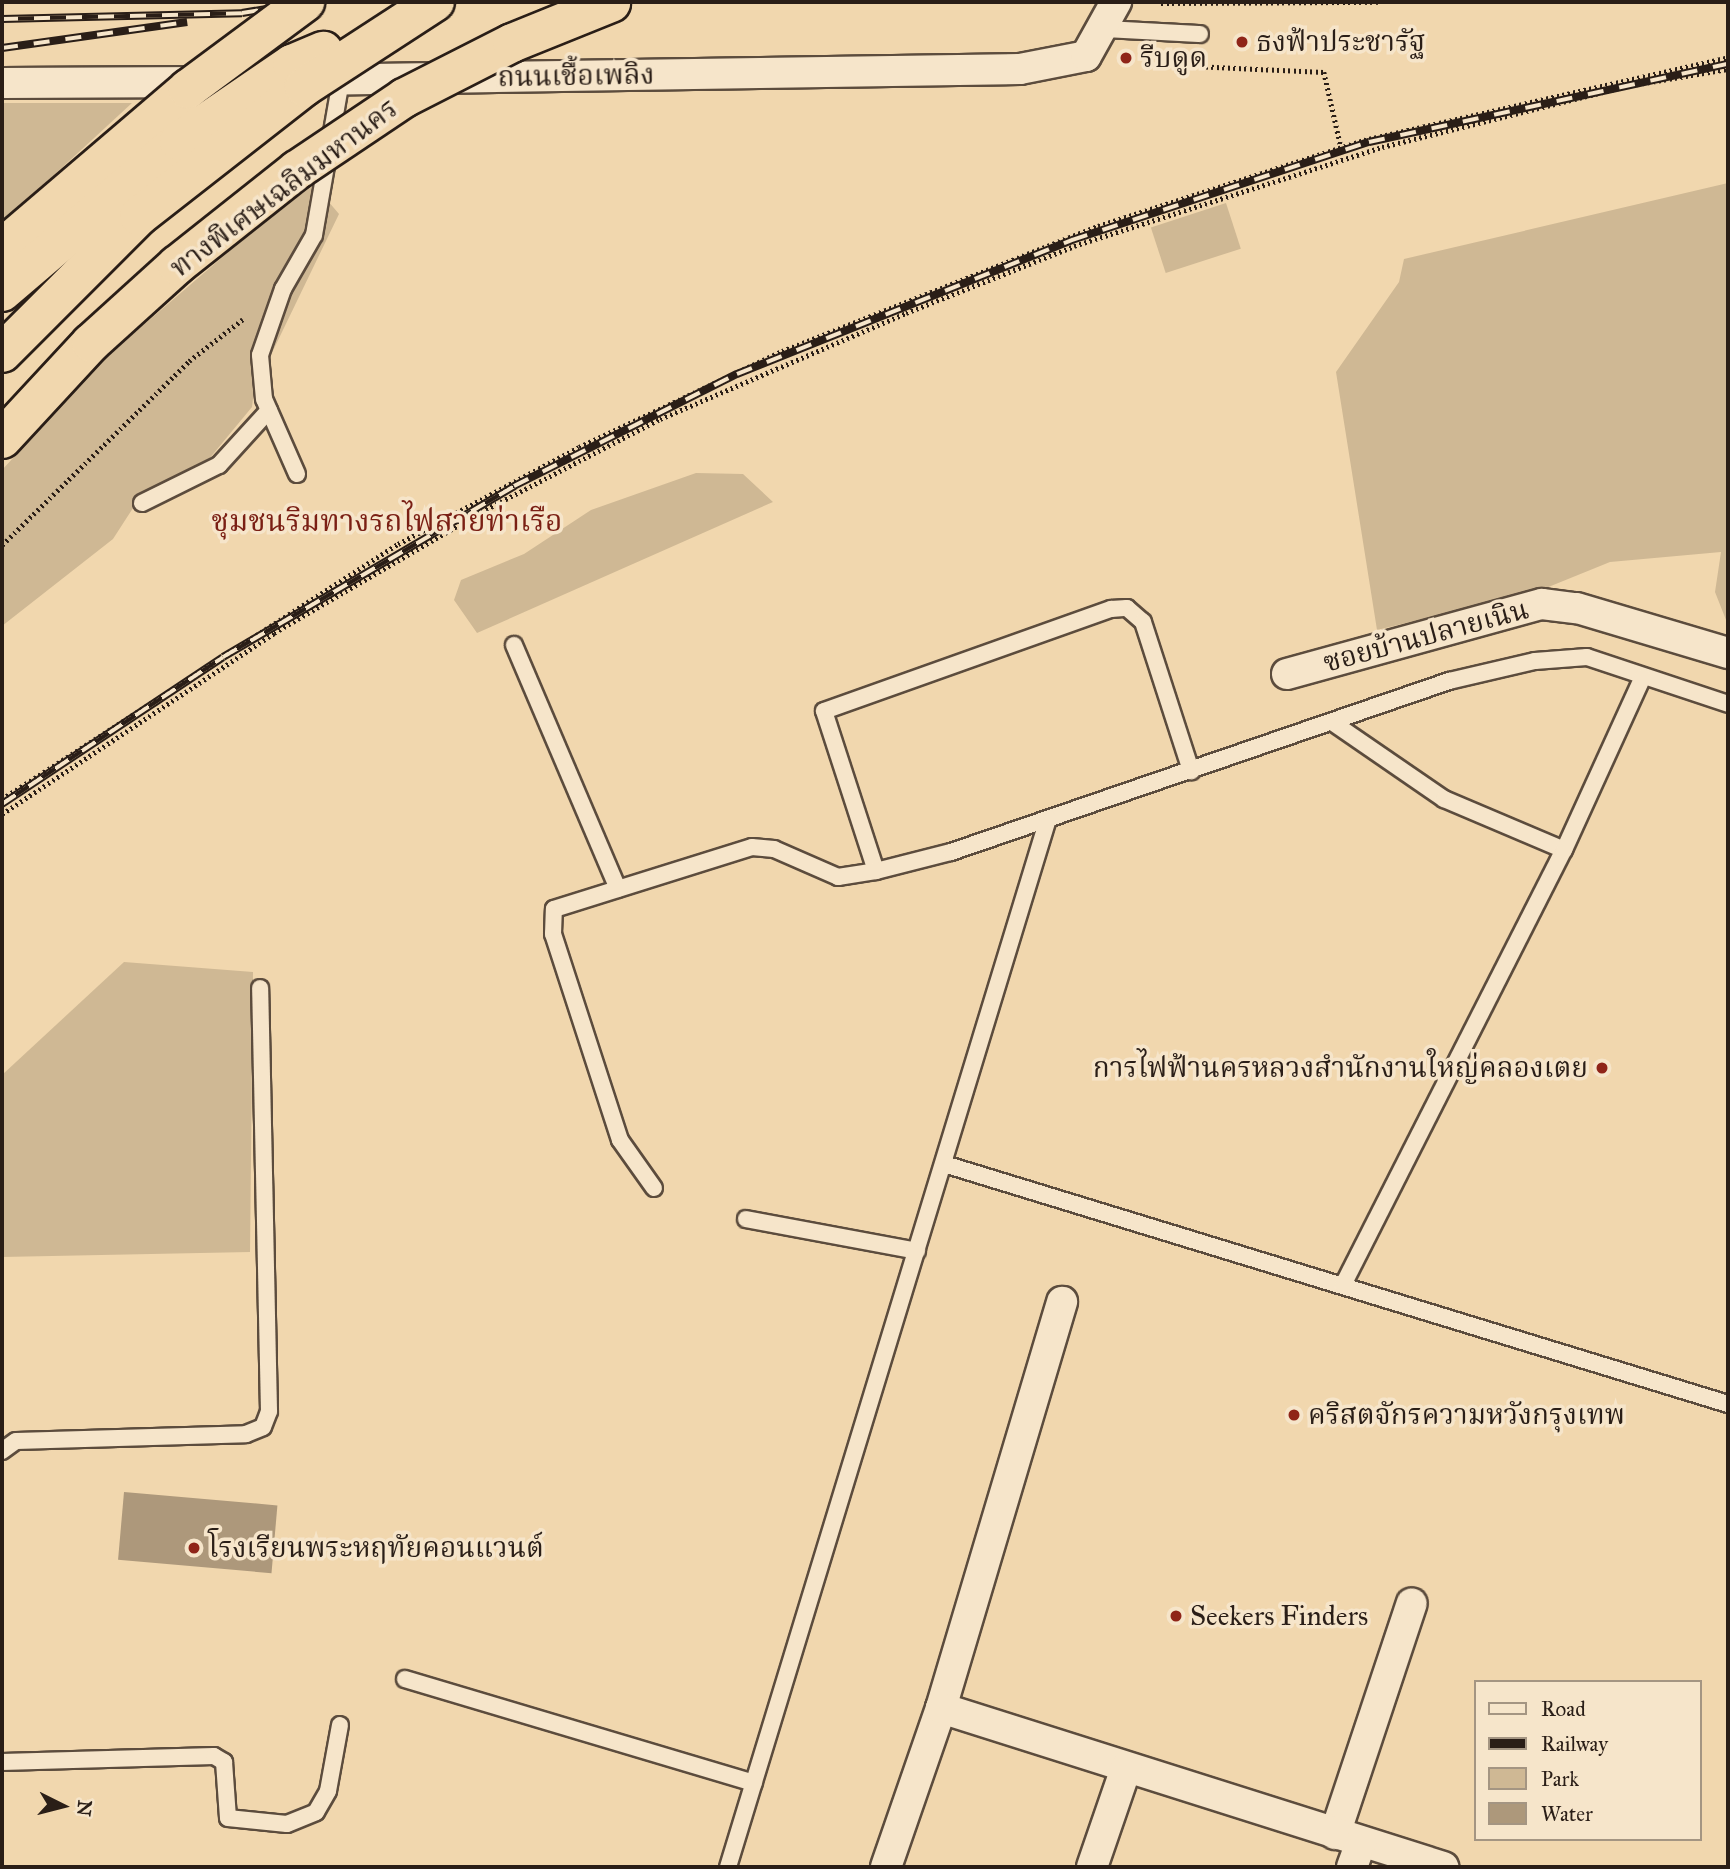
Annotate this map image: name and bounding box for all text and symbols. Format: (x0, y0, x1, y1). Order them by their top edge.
place label: ธงฟ้าประชารัฐ (1256, 25, 1425, 59)
marker: ธงฟ้าประชารัฐ (1234, 34, 1250, 50)
place label: รีบดูด (1140, 41, 1207, 75)
marker: รีบดูด (1118, 50, 1134, 66)
street label: ถนนเชื้อเพลิง (497, 58, 655, 94)
street label: ทางพิเศษเฉลิมมหานคร (164, 91, 404, 285)
district label: ชุมชนริมทางรถไฟสายท่าเรือ (211, 503, 563, 539)
street label: ซอยบ้านปลายเนิน (1320, 592, 1532, 680)
place label: การไฟฟ้านครหลวงสำนักงานใหญ่คลองเตย (1093, 1051, 1588, 1085)
marker: การไฟฟ้านครหลวงสำนักงานใหญ่คลองเตย (1594, 1060, 1610, 1076)
place label: คริสตจักรความหวังกรุงเทพ (1308, 1398, 1625, 1432)
marker: คริสตจักรความหวังกรุงเทพ (1286, 1407, 1302, 1423)
place label: โรงเรียนพระหฤทัยคอนแวนต์ (208, 1531, 544, 1565)
marker: โรงเรียนพระหฤทัยคอนแวนต์ (186, 1540, 202, 1556)
place label: Seekers Finders (1190, 1599, 1368, 1633)
marker: Seekers Finders (1168, 1608, 1184, 1624)
legend (1474, 1680, 1702, 1841)
text: Road (1541, 1696, 1586, 1722)
text: Railway (1541, 1731, 1608, 1757)
text: Park (1541, 1766, 1579, 1792)
north arrow (28, 1771, 98, 1841)
text: N (72, 1799, 97, 1817)
text: Water (1541, 1801, 1593, 1827)

